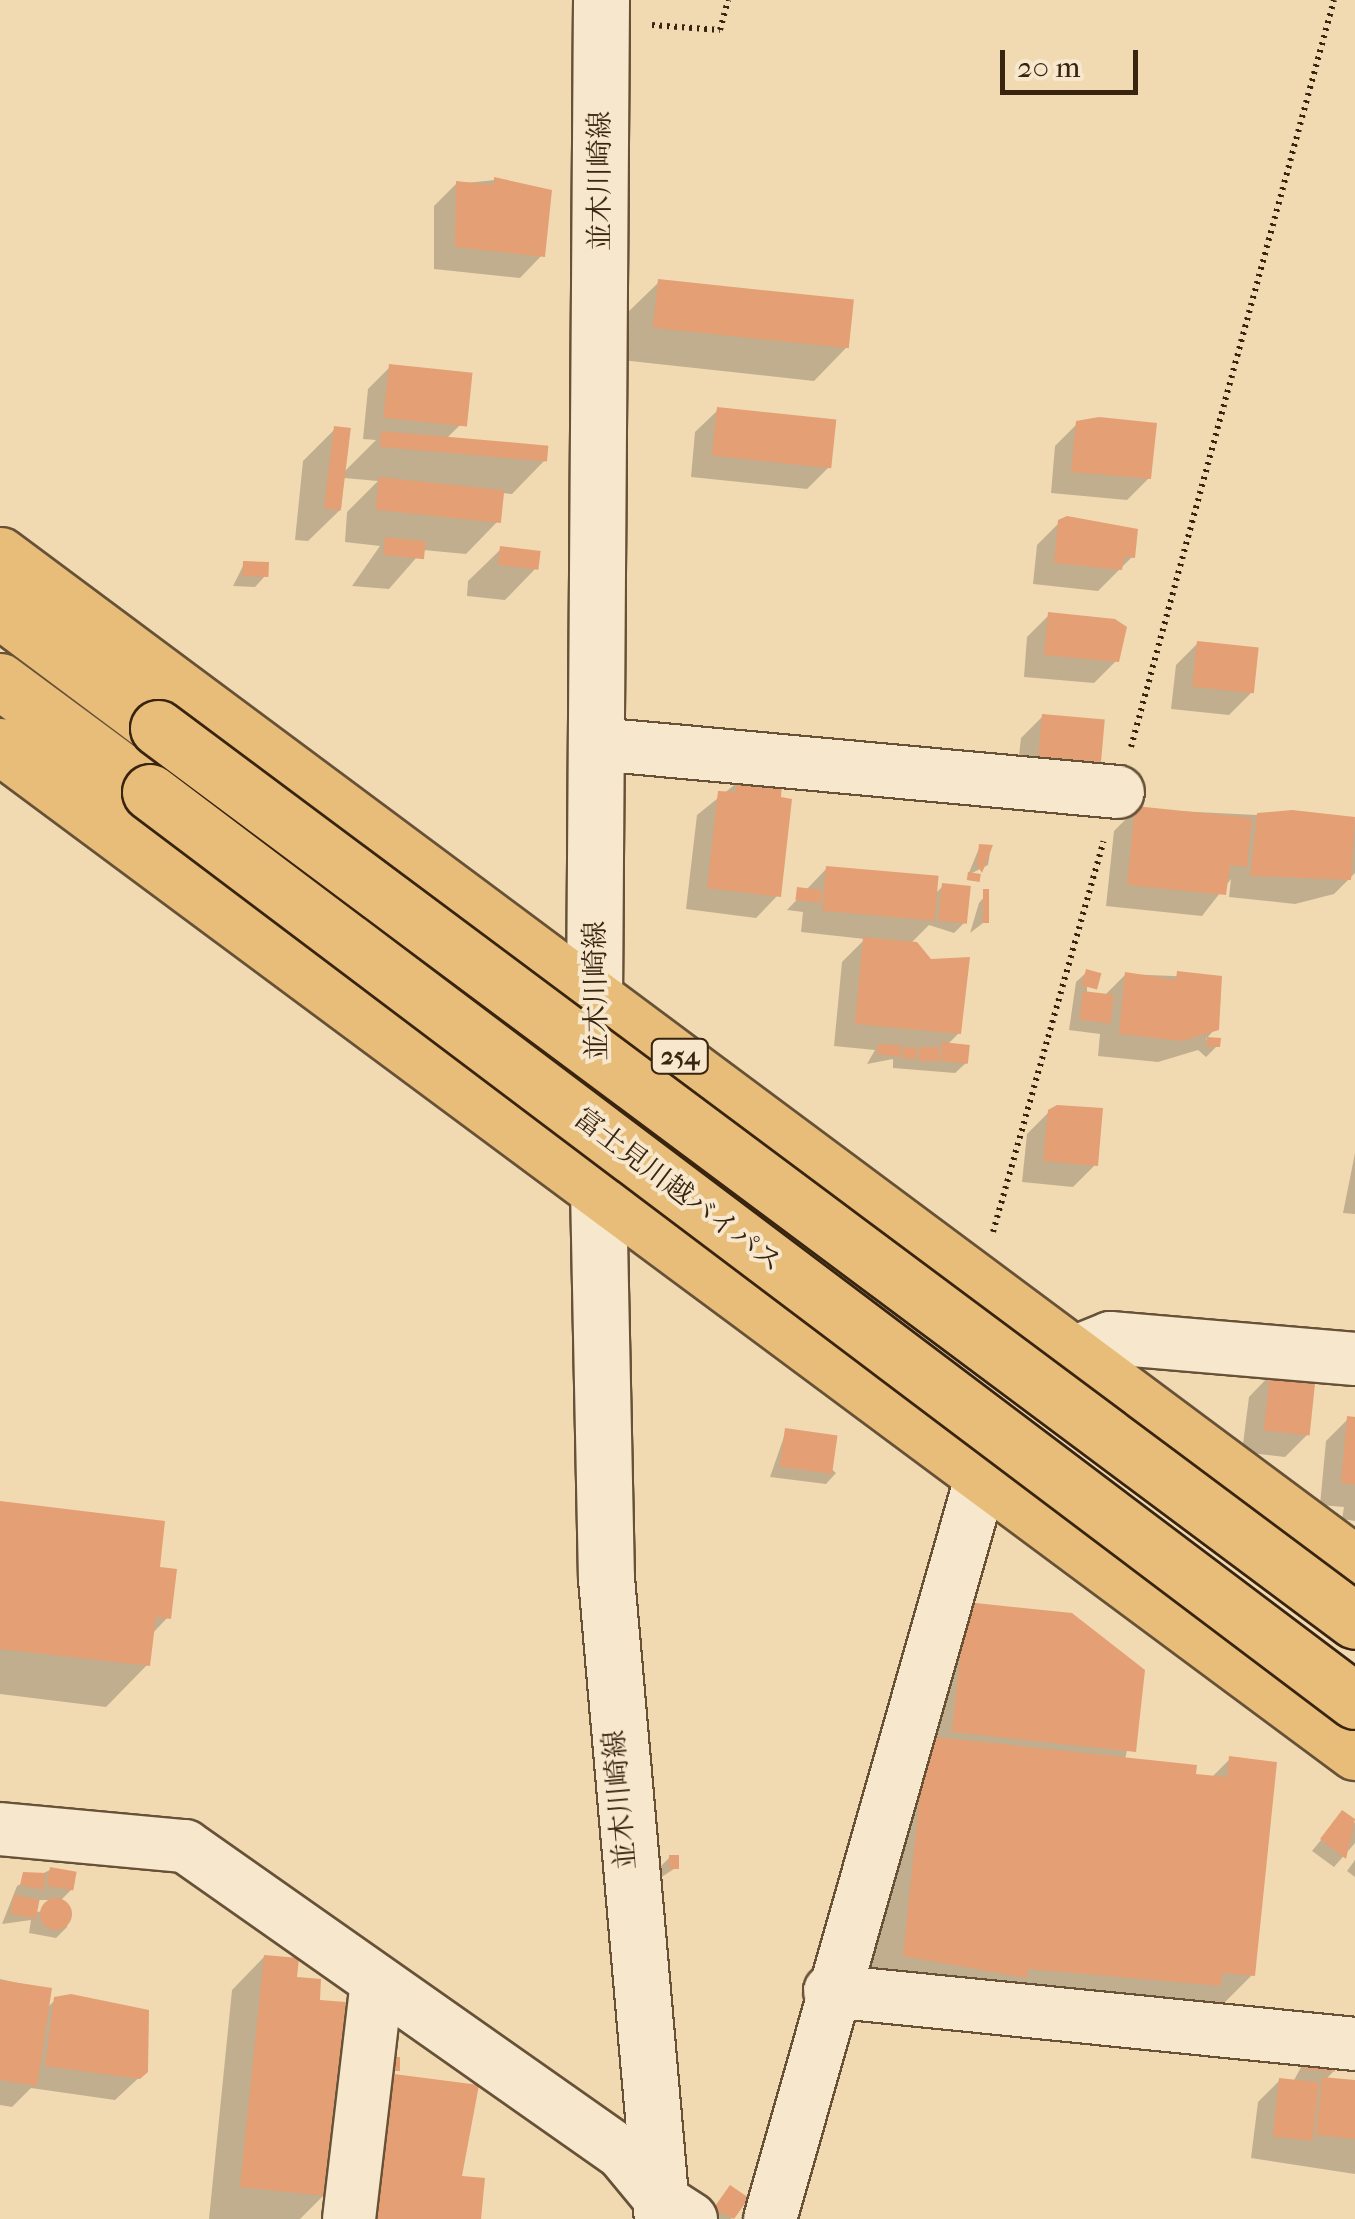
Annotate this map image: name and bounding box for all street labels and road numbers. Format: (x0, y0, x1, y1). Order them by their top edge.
street label: 並木川崎線 (583, 111, 617, 251)
street label: 並木川崎線 (578, 921, 614, 1061)
road number: 254 (650, 1036, 710, 1076)
street label: 富士見川越バイパス (567, 1101, 789, 1279)
street label: 並木川崎線 (597, 1729, 643, 1871)

